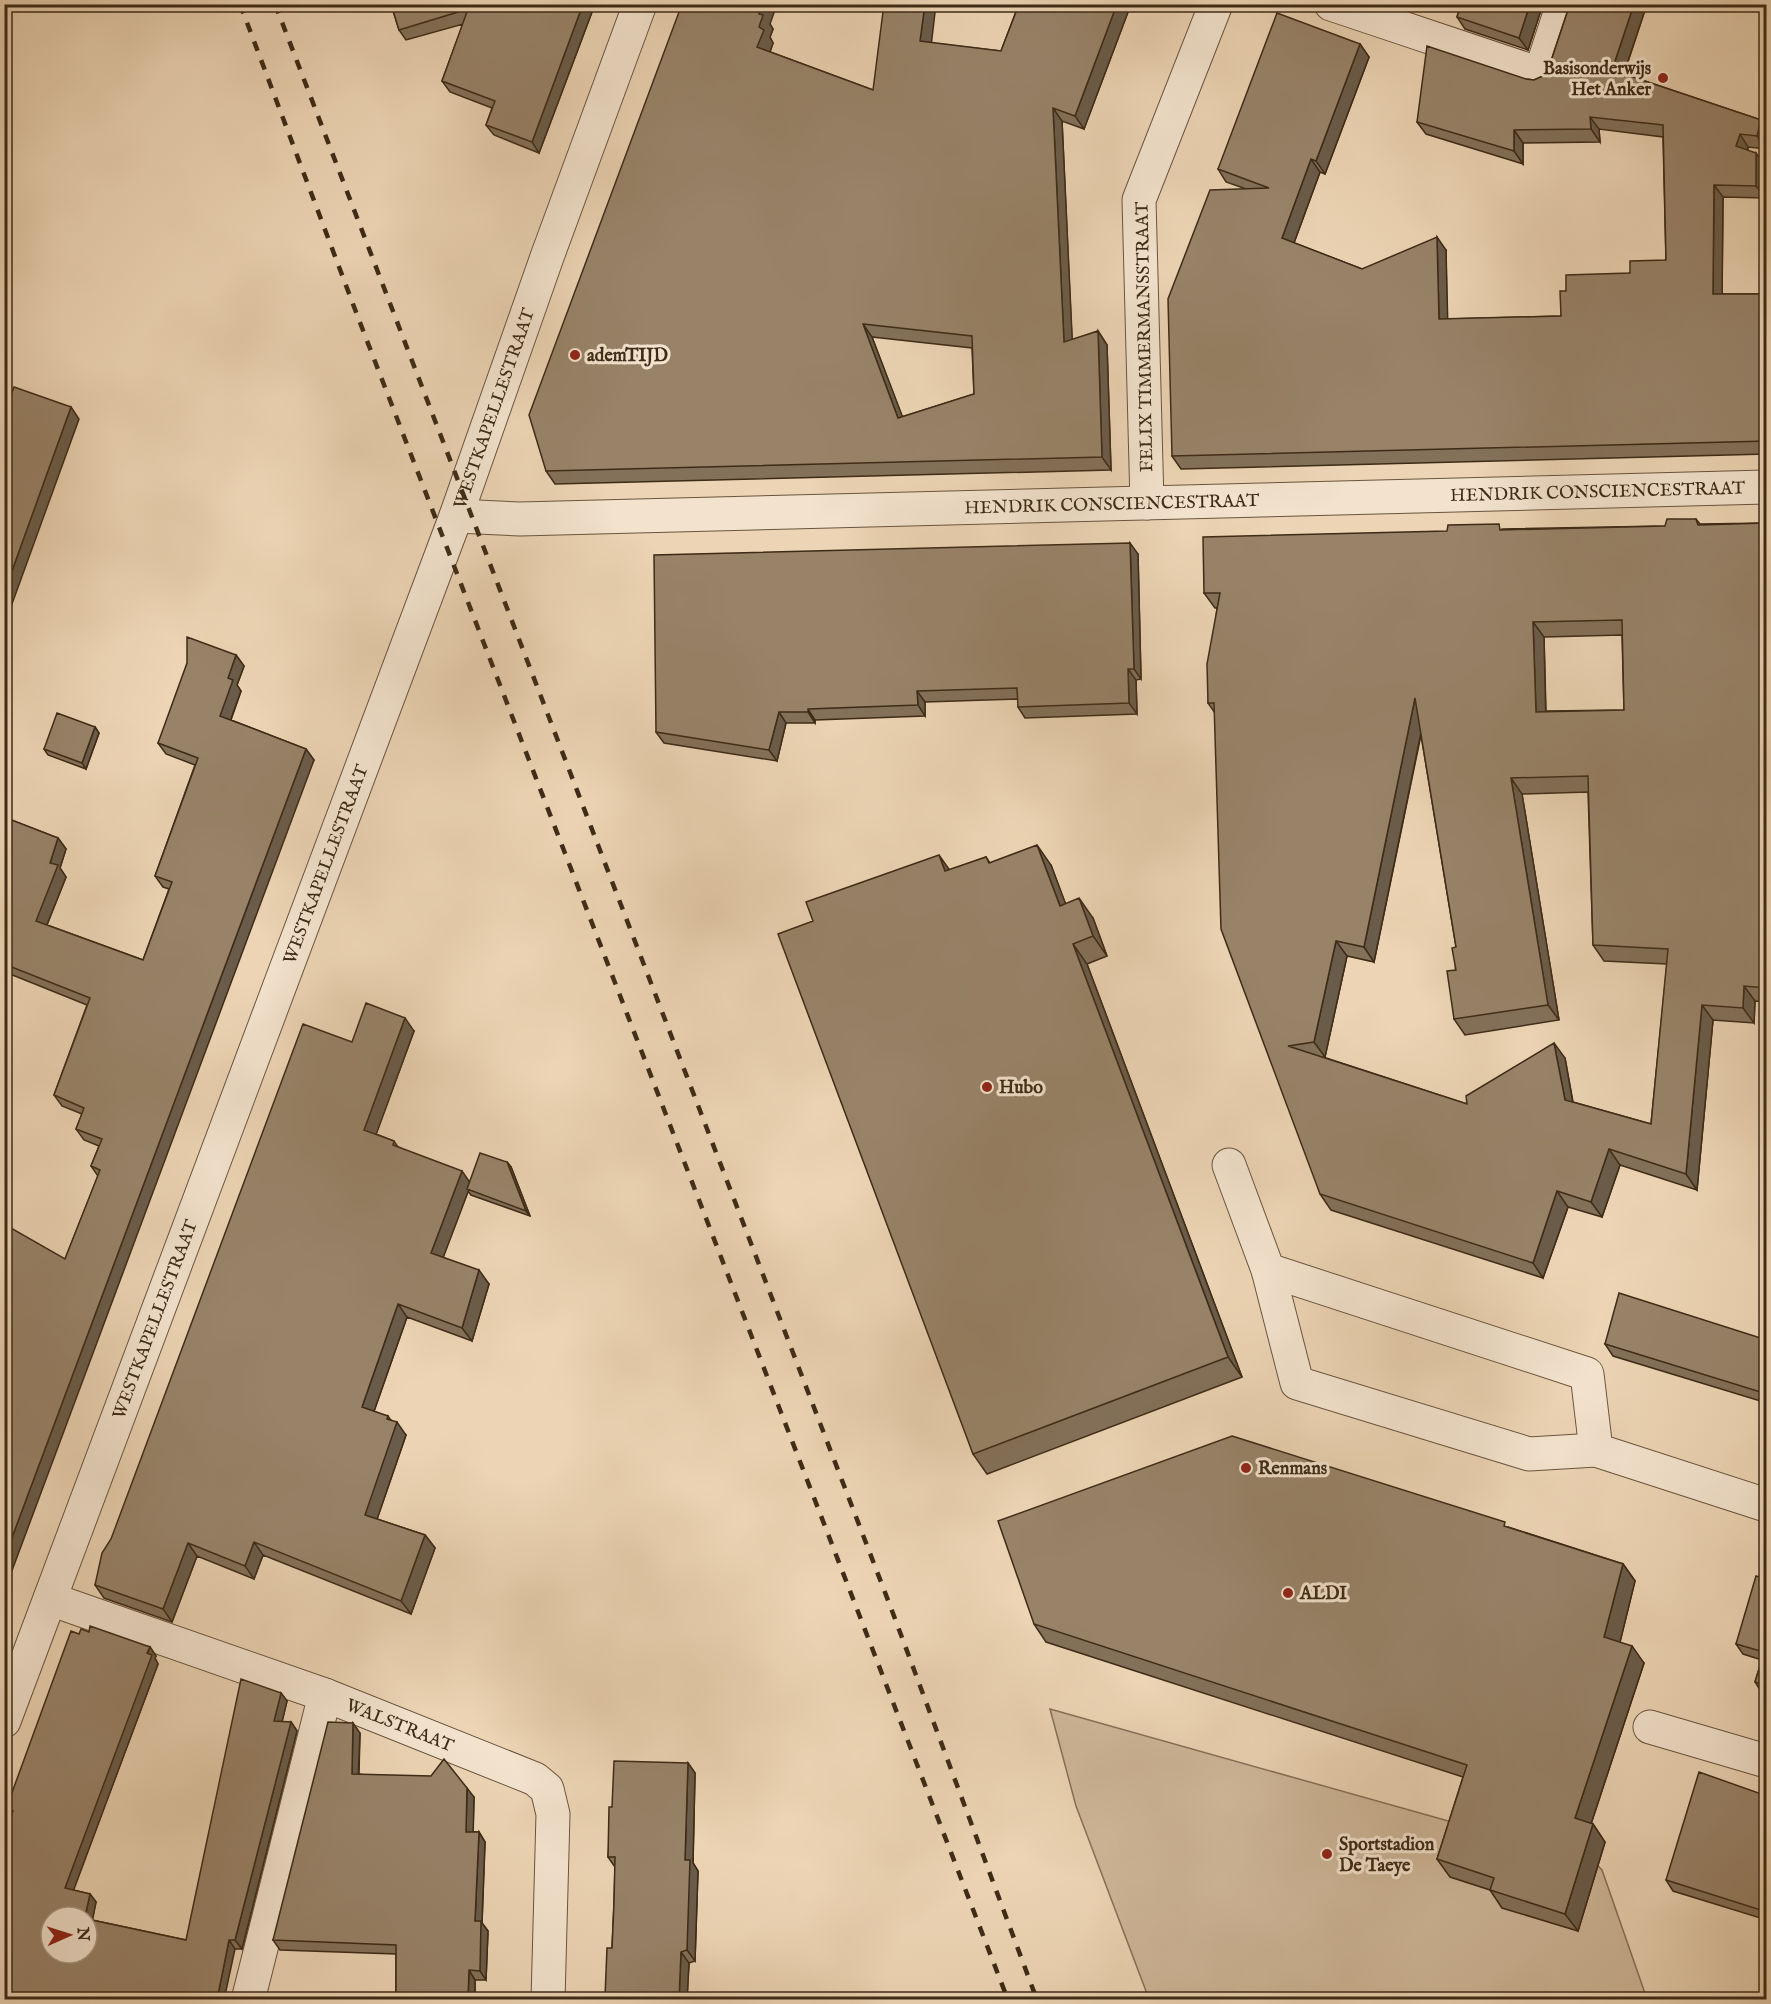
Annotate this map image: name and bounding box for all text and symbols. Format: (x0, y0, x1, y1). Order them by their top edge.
place label: Basisonderwijs Het Anker (1543, 58, 1652, 102)
marker: Basisonderwijs Het Anker (1656, 71, 1670, 85)
street label: FELIX TIMMERMANSSTRAAT (1132, 202, 1159, 472)
street label: WESTKAPELLESTRAAT (449, 306, 541, 512)
place label: ademTIJD (587, 345, 669, 368)
marker: ademTIJD (568, 348, 582, 362)
street label: HENDRIK CONSCIENCESTRAAT (1450, 478, 1745, 508)
street label: HENDRIK CONSCIENCESTRAAT (964, 490, 1260, 521)
street label: WESTKAPELLESTRAAT (279, 762, 375, 968)
place label: Hubo (999, 1077, 1043, 1100)
marker: Hubo (980, 1080, 994, 1094)
street label: WESTKAPELLESTRAAT (108, 1217, 204, 1423)
place label: Renmans (1258, 1458, 1328, 1481)
marker: Renmans (1239, 1461, 1253, 1475)
place label: ALDI (1299, 1583, 1347, 1606)
marker: ALDI (1281, 1586, 1295, 1600)
street label: WALSTRAAT (342, 1694, 457, 1758)
place label: Sportstadion De Taeye (1339, 1834, 1435, 1878)
marker: Sportstadion De Taeye (1320, 1847, 1334, 1861)
north arrow (39, 1905, 99, 1965)
text: N (72, 1926, 92, 1942)

